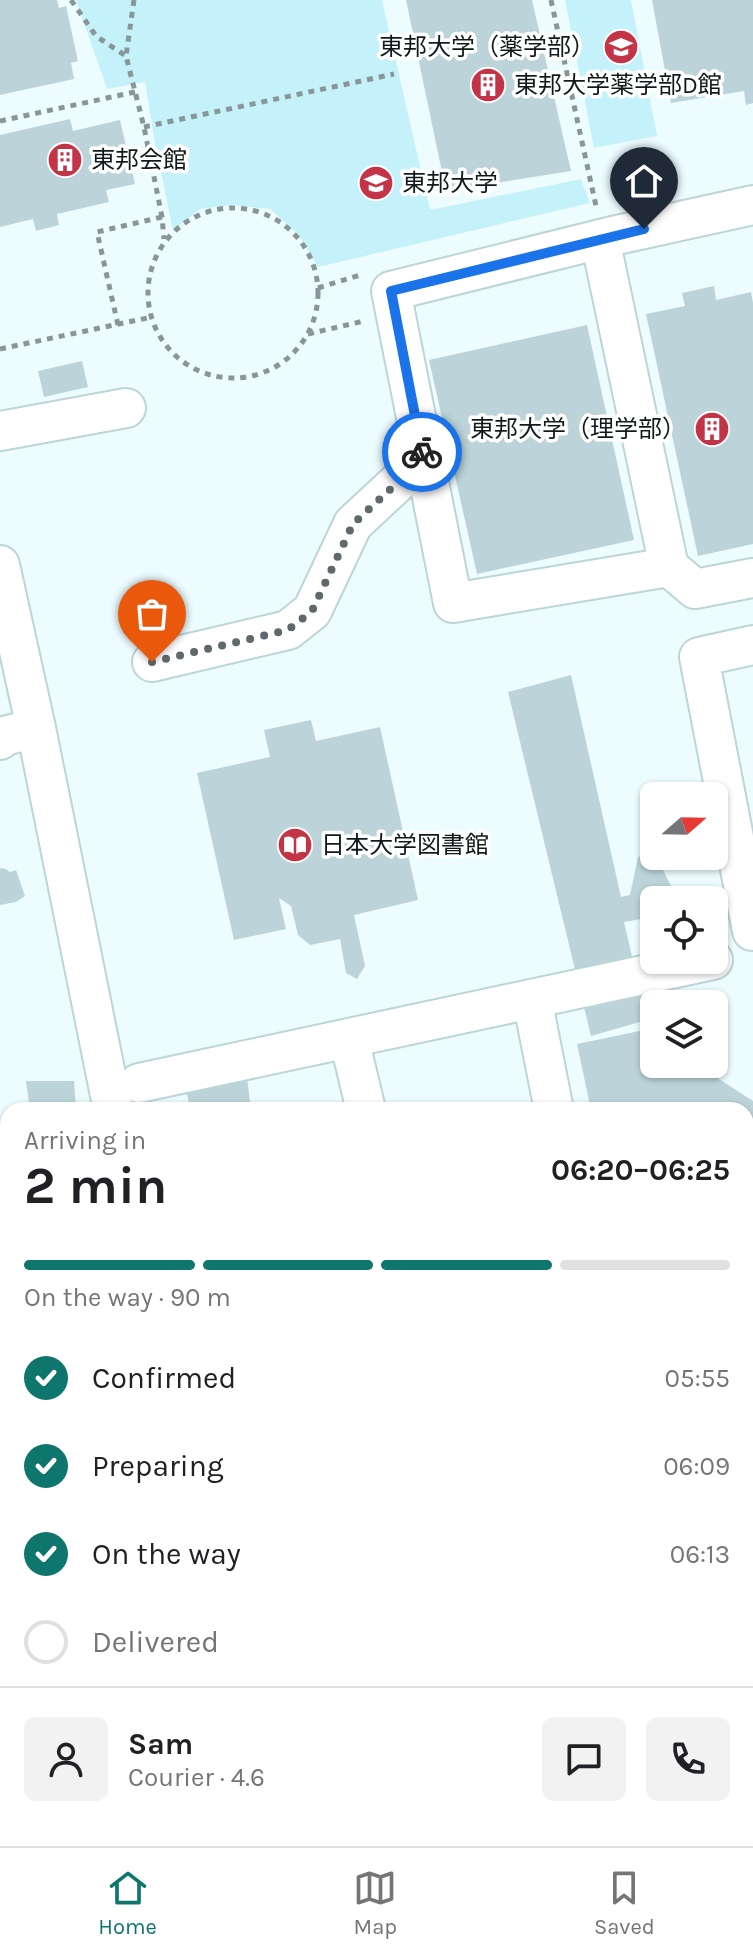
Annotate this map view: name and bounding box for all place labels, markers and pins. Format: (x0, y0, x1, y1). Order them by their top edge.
school or university icon: 東邦大学（薬学部） (602, 28, 640, 66)
place label: 東邦大学（薬学部） (379, 33, 595, 61)
building icon: 東邦大学薬学部D館 (469, 66, 507, 104)
place label: 東邦大学薬学部D館 (514, 71, 722, 99)
building icon: 東邦会館 (46, 141, 84, 179)
place label: 東邦会館 (91, 146, 187, 174)
pin (610, 147, 678, 229)
school or university icon: 東邦大学 (357, 164, 395, 202)
place label: 東邦大学 (402, 169, 498, 197)
building icon: 東邦大学（理学部） (693, 410, 731, 448)
place label: 東邦大学（理学部） (470, 415, 686, 443)
pin (118, 580, 186, 662)
library icon: 日本大学図書館 (276, 826, 314, 864)
place label: 日本大学図書館 (321, 831, 489, 859)

